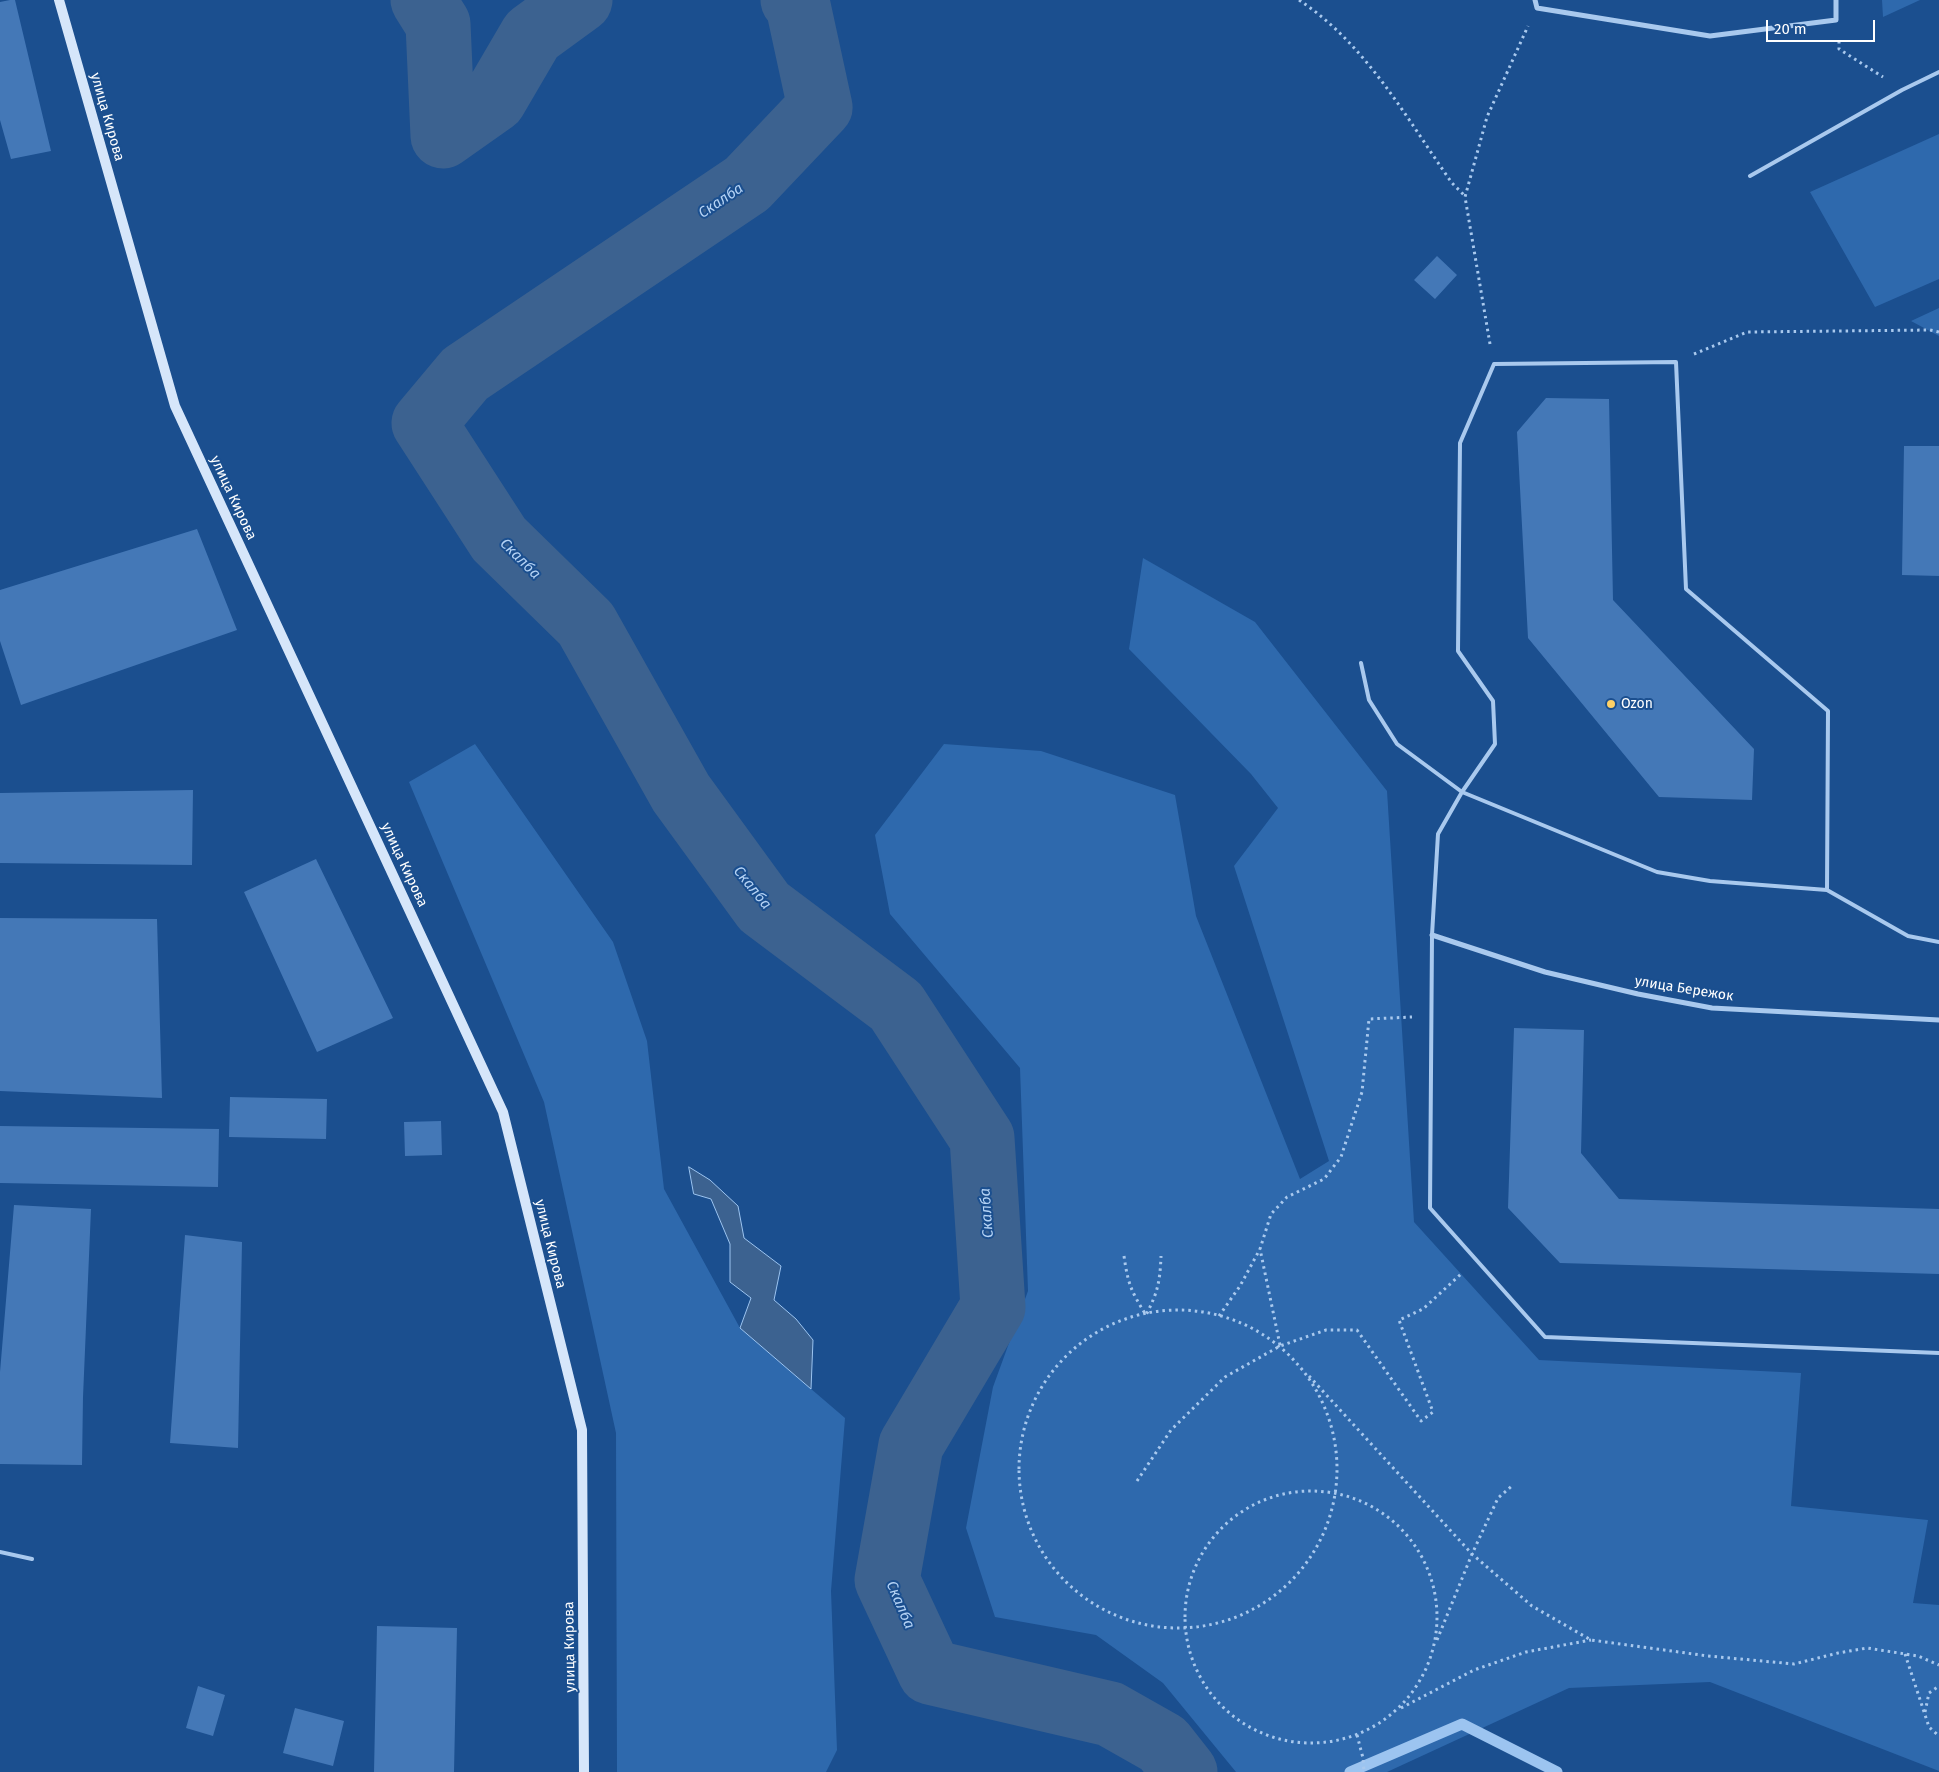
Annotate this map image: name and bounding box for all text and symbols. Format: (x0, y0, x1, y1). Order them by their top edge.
scale bar (1769, 10, 1878, 42)
text: 20 m (1774, 20, 1807, 38)
street label: улица Кирова (86, 71, 128, 163)
water label: Скалба (695, 179, 747, 223)
street label: улица Кирова (206, 453, 260, 543)
water label: Скалба (496, 535, 544, 583)
place label: Ozon (1621, 696, 1653, 712)
marker: Ozon (1605, 698, 1617, 710)
street label: улица Кирова (377, 820, 431, 910)
water label: Скалба (729, 863, 775, 913)
street label: улица Бережок (1633, 973, 1735, 1005)
water label: Скалба (976, 1187, 998, 1239)
street label: улица Кирова (531, 1198, 569, 1290)
water label: Скалба (882, 1578, 918, 1632)
street label: улица Кирова (561, 1601, 579, 1693)

